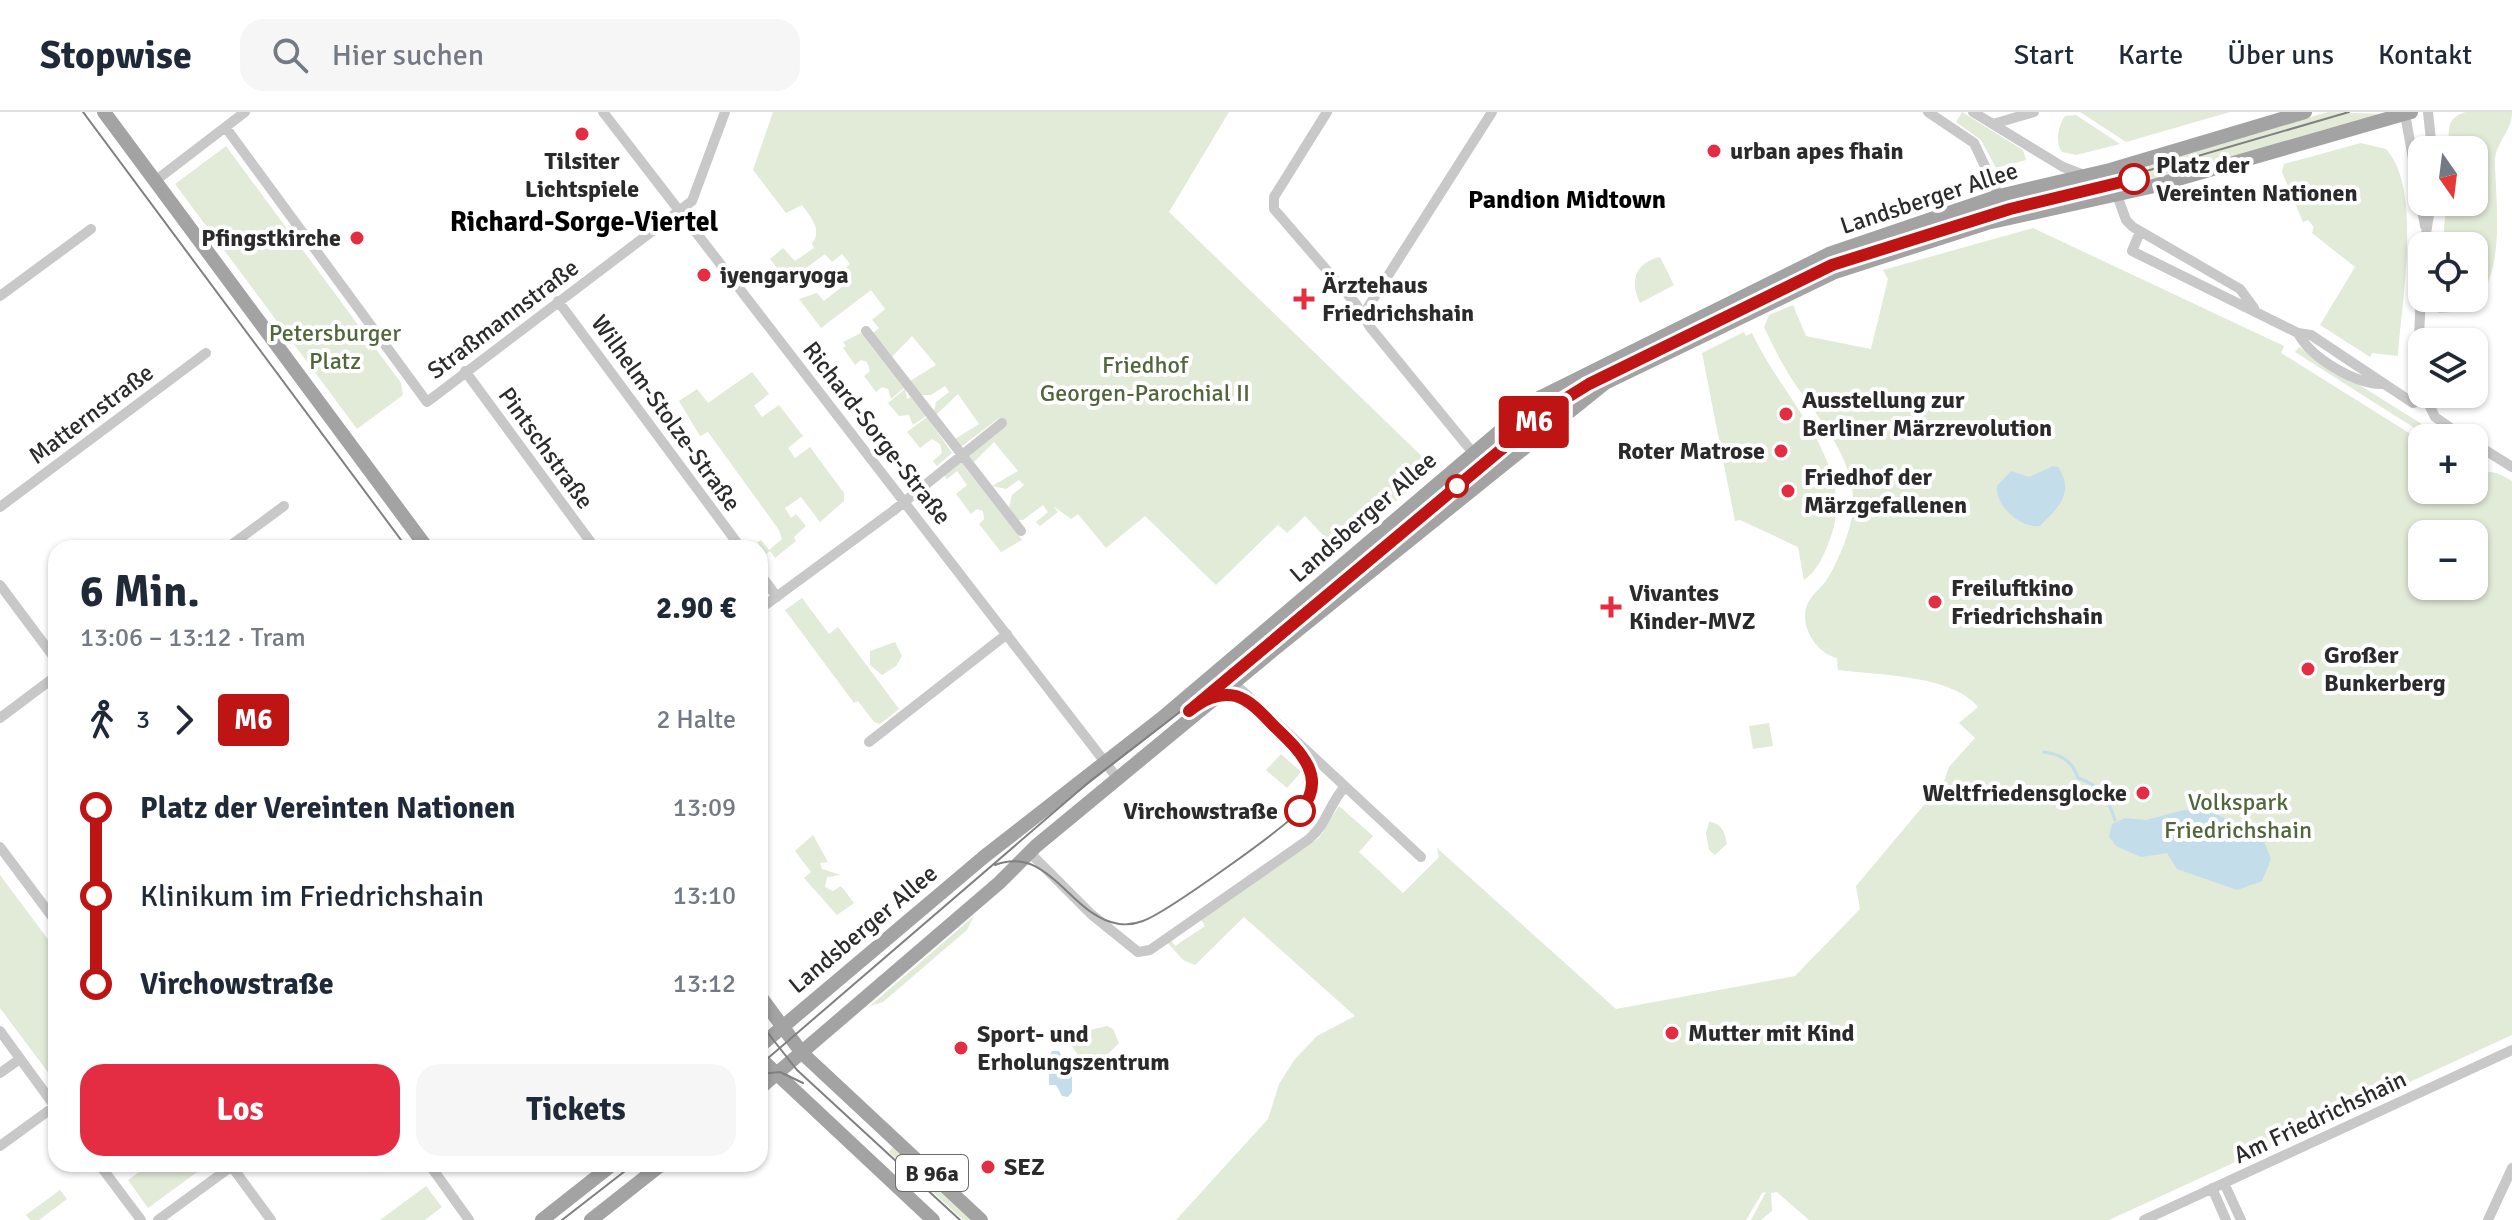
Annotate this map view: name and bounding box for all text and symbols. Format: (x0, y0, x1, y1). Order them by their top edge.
search box (240, 19, 800, 91)
text: Stopwise (40, 32, 192, 79)
icon: search (268, 33, 312, 77)
text: Hier suchen (332, 37, 484, 74)
text: Start (2014, 38, 2074, 72)
text: Karte (2118, 38, 2183, 72)
text: Über uns (2227, 38, 2334, 72)
text: Kontakt (2378, 38, 2472, 72)
marker: Tilsiter Lichtspiele (573, 125, 591, 143)
place label: urban apes fhain (1730, 136, 1904, 166)
north arrow (2408, 136, 2488, 216)
map controls (2408, 136, 2488, 600)
marker: urban apes fhain (1705, 142, 1723, 160)
place label: Tilsiter Lichtspiele (525, 146, 639, 204)
place label: Platz der Vereinten Nationen (2156, 150, 2358, 208)
street label: Landsberger Allee (1836, 155, 2022, 241)
marker: Platz der Vereinten Nationen (2119, 164, 2149, 194)
district label: Pandion Midtown (1468, 184, 1666, 216)
district label: Richard-Sorge-Viertel (450, 205, 719, 239)
place label: Pfingstkirche (201, 223, 341, 253)
marker: Pfingstkirche (348, 229, 366, 247)
button: locate (2408, 232, 2488, 312)
street label: Straßmannstraße (421, 252, 585, 386)
place label: iyengaryoga (720, 260, 849, 290)
marker: iyengaryoga (695, 266, 713, 284)
place label: Ärztehaus Friedrichshain (1322, 270, 1474, 328)
marker: Ärztehaus Friedrichshain (1293, 288, 1315, 310)
street label: Wilhelm-Stolze-Straße (585, 309, 747, 517)
park label: Petersburger Platz (269, 318, 401, 376)
button: layers (2408, 328, 2488, 408)
street label: Richard-Sorge-Straße (796, 335, 958, 531)
park label: Friedhof Georgen-Parochial II (1040, 350, 1250, 408)
street label: Matternstraße (23, 357, 159, 471)
street label: Pintschstraße (492, 381, 600, 515)
place label: Ausstellung zur Berliner Märzrevolution (1802, 385, 2052, 443)
line badge: M6 (1498, 396, 1570, 448)
text: M6 (1515, 405, 1553, 439)
marker: Ausstellung zur Berliner Märzrevolution (1777, 405, 1795, 423)
button: + (2408, 424, 2488, 504)
place label: Roter Matrose (1617, 436, 1765, 466)
marker: Roter Matrose (1772, 442, 1790, 460)
street label: Landsberger Allee (1283, 445, 1443, 589)
place label: Friedhof der Märzgefallenen (1804, 462, 1967, 520)
unlabelled marker (1446, 475, 1468, 497)
marker: Friedhof der Märzgefallenen (1779, 482, 1797, 500)
button: − (2408, 520, 2488, 600)
text: 6 Min. (80, 565, 200, 619)
place label: Freiluftkino Friedrichshain (1951, 573, 2103, 631)
place label: Vivantes Kinder-MVZ (1629, 578, 1756, 636)
text: 2.90 € (656, 590, 736, 627)
marker: Freiluftkino Friedrichshain (1926, 593, 1944, 611)
marker: Vivantes Kinder-MVZ (1600, 596, 1622, 618)
text: 13:06 – 13:12 · Tram (80, 622, 306, 654)
place label: Großer Bunkerberg (2324, 640, 2446, 698)
marker: Großer Bunkerberg (2299, 660, 2317, 678)
icon: walk (80, 698, 124, 742)
icon: forward (162, 698, 206, 742)
text: M6 (234, 703, 273, 737)
text: 3 (136, 704, 150, 736)
text: 2 Halte (656, 704, 736, 736)
place label: Weltfriedensglocke (1922, 778, 2127, 808)
marker: Weltfriedensglocke (2134, 784, 2152, 802)
park label: Volkspark Friedrichshain (2164, 787, 2312, 845)
text: Platz der Vereinten Nationen (140, 790, 516, 827)
text: 13:09 (673, 792, 736, 824)
place label: Virchowstraße (1123, 796, 1278, 826)
marker: Virchowstraße (1285, 796, 1315, 826)
street label: Landsberger Allee (783, 858, 943, 1000)
text: Klinikum im Friedrichshain (140, 878, 484, 915)
text: 13:10 (673, 880, 736, 912)
text: Virchowstraße (140, 966, 334, 1003)
text: 13:12 (673, 968, 736, 1000)
place label: Mutter mit Kind (1688, 1018, 1855, 1048)
place label: Sport- und Erholungszentrum (977, 1019, 1170, 1077)
marker: Mutter mit Kind (1663, 1024, 1681, 1042)
marker: Sport- und Erholungszentrum (952, 1039, 970, 1057)
button: Los (80, 1064, 400, 1156)
button: Tickets (416, 1064, 736, 1156)
street label: Am Friedrichshain (2229, 1064, 2411, 1170)
place label: SEZ (1004, 1152, 1045, 1182)
road number: B 96a (896, 1155, 968, 1191)
marker: SEZ (979, 1158, 997, 1176)

